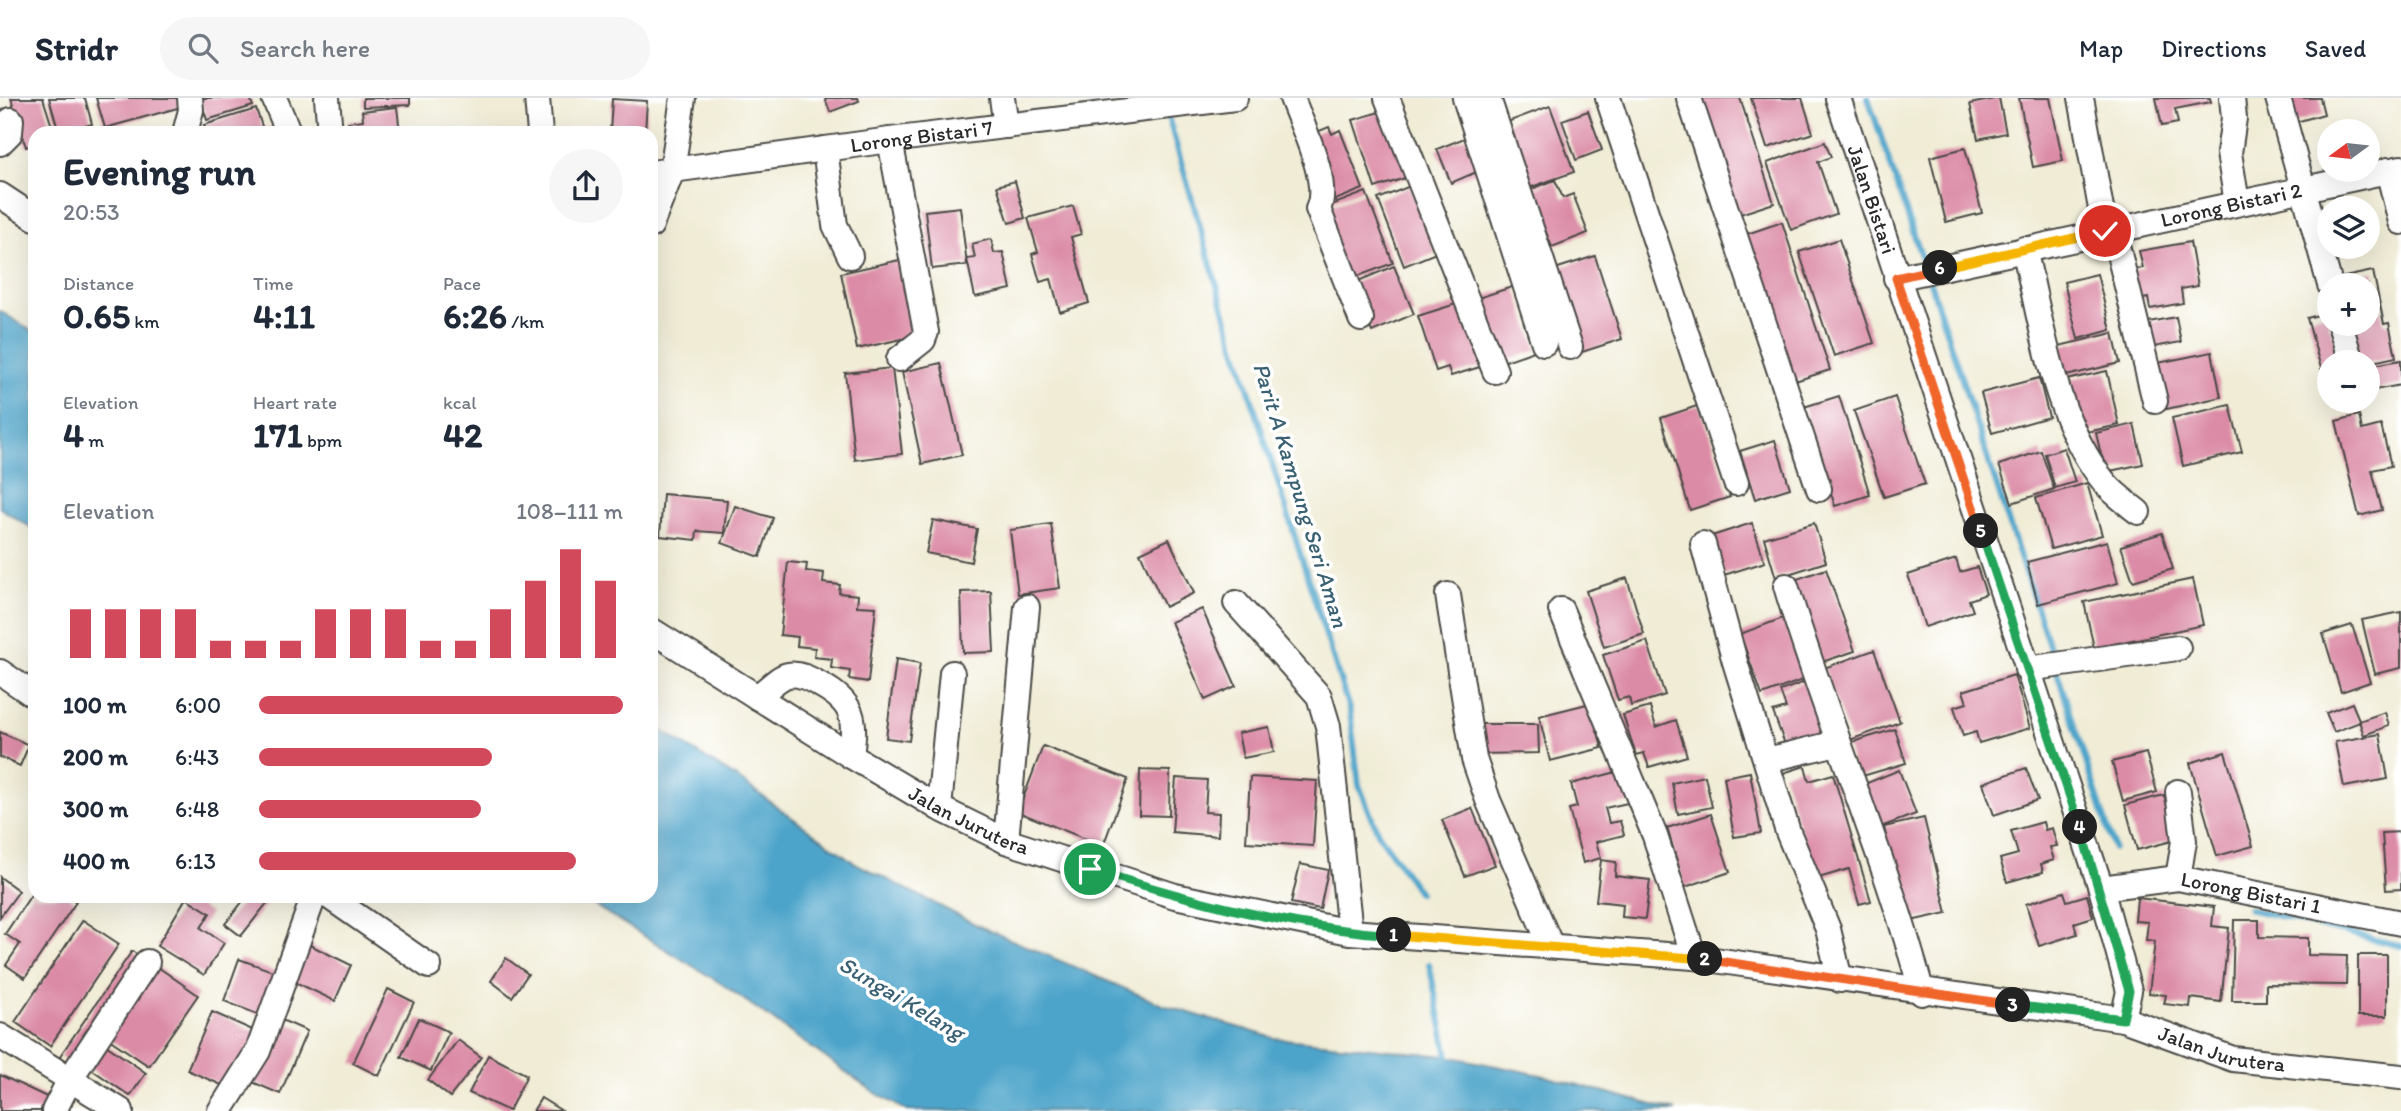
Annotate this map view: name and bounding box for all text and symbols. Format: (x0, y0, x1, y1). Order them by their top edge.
search box (160, 17, 650, 80)
text: Stridr (35, 29, 118, 68)
icon: search (184, 29, 222, 67)
text: Search here (240, 32, 370, 64)
text: Map (2079, 34, 2123, 63)
text: Directions (2161, 34, 2267, 63)
text: Saved (2305, 34, 2366, 63)
street label: Lorong Bistari 7 (849, 115, 994, 157)
north arrow (2317, 119, 2380, 182)
map controls (2317, 119, 2380, 413)
street label: Jalan Bistari (1843, 142, 1902, 257)
text: Evening run (63, 149, 256, 195)
button: share (549, 149, 623, 223)
street label: Lorong Bistari 2 (2158, 177, 2304, 232)
button: layers (2317, 196, 2380, 259)
text: 20:53 (63, 198, 120, 226)
pin (2075, 201, 2135, 261)
icon: check (2086, 212, 2124, 250)
pin: 6 (1923, 250, 1958, 286)
text: 6 (1934, 256, 1945, 279)
text: Distance (63, 272, 134, 295)
text: Time (253, 272, 294, 295)
text: Pace (443, 272, 481, 295)
button: + (2317, 273, 2380, 336)
text: 0.65 (63, 295, 130, 337)
text: 4:11 (253, 295, 315, 337)
text: 6:26 (443, 295, 507, 337)
text: km (130, 310, 159, 333)
text: /km (507, 310, 544, 333)
button: − (2317, 350, 2380, 413)
water label: Parit A Kampung Seri Aman (1247, 359, 1355, 632)
text: Elevation (63, 391, 139, 414)
text: Heart rate (253, 391, 337, 414)
text: kcal (443, 391, 477, 414)
text: 4 (63, 414, 84, 456)
text: 171 (253, 414, 303, 456)
text: 42 (443, 414, 482, 456)
text: m (84, 429, 104, 452)
text: bpm (303, 429, 342, 452)
text: Elevation (63, 497, 154, 525)
text: 108–111 m (516, 497, 623, 525)
pin: 5 (1964, 514, 1998, 548)
text: 5 (1976, 519, 1985, 542)
text: 100 m (63, 691, 127, 719)
text: 6:00 (175, 691, 221, 719)
text: 200 m (63, 743, 128, 771)
text: 6:43 (175, 743, 219, 771)
street label: Jalan Jurutera (904, 780, 1032, 860)
text: 300 m (63, 795, 128, 823)
text: 6:48 (175, 795, 219, 823)
pin: 4 (2062, 810, 2098, 844)
text: 4 (2074, 815, 2085, 838)
pin (1060, 839, 1120, 899)
text: 400 m (63, 847, 130, 875)
text: 6:13 (175, 847, 216, 875)
icon: arrive (1071, 850, 1109, 888)
street label: Lorong Bistari 1 (2179, 866, 2324, 919)
pin: 1 (1376, 918, 1412, 952)
text: 1 (1389, 923, 1398, 946)
pin: 2 (1688, 942, 1722, 976)
text: 2 (1700, 947, 1710, 970)
water label: Sungai Kelang (834, 950, 972, 1048)
pin: 3 (1996, 988, 2030, 1023)
text: 3 (2007, 993, 2018, 1016)
street label: Jalan Jurutera (2155, 1020, 2287, 1077)

